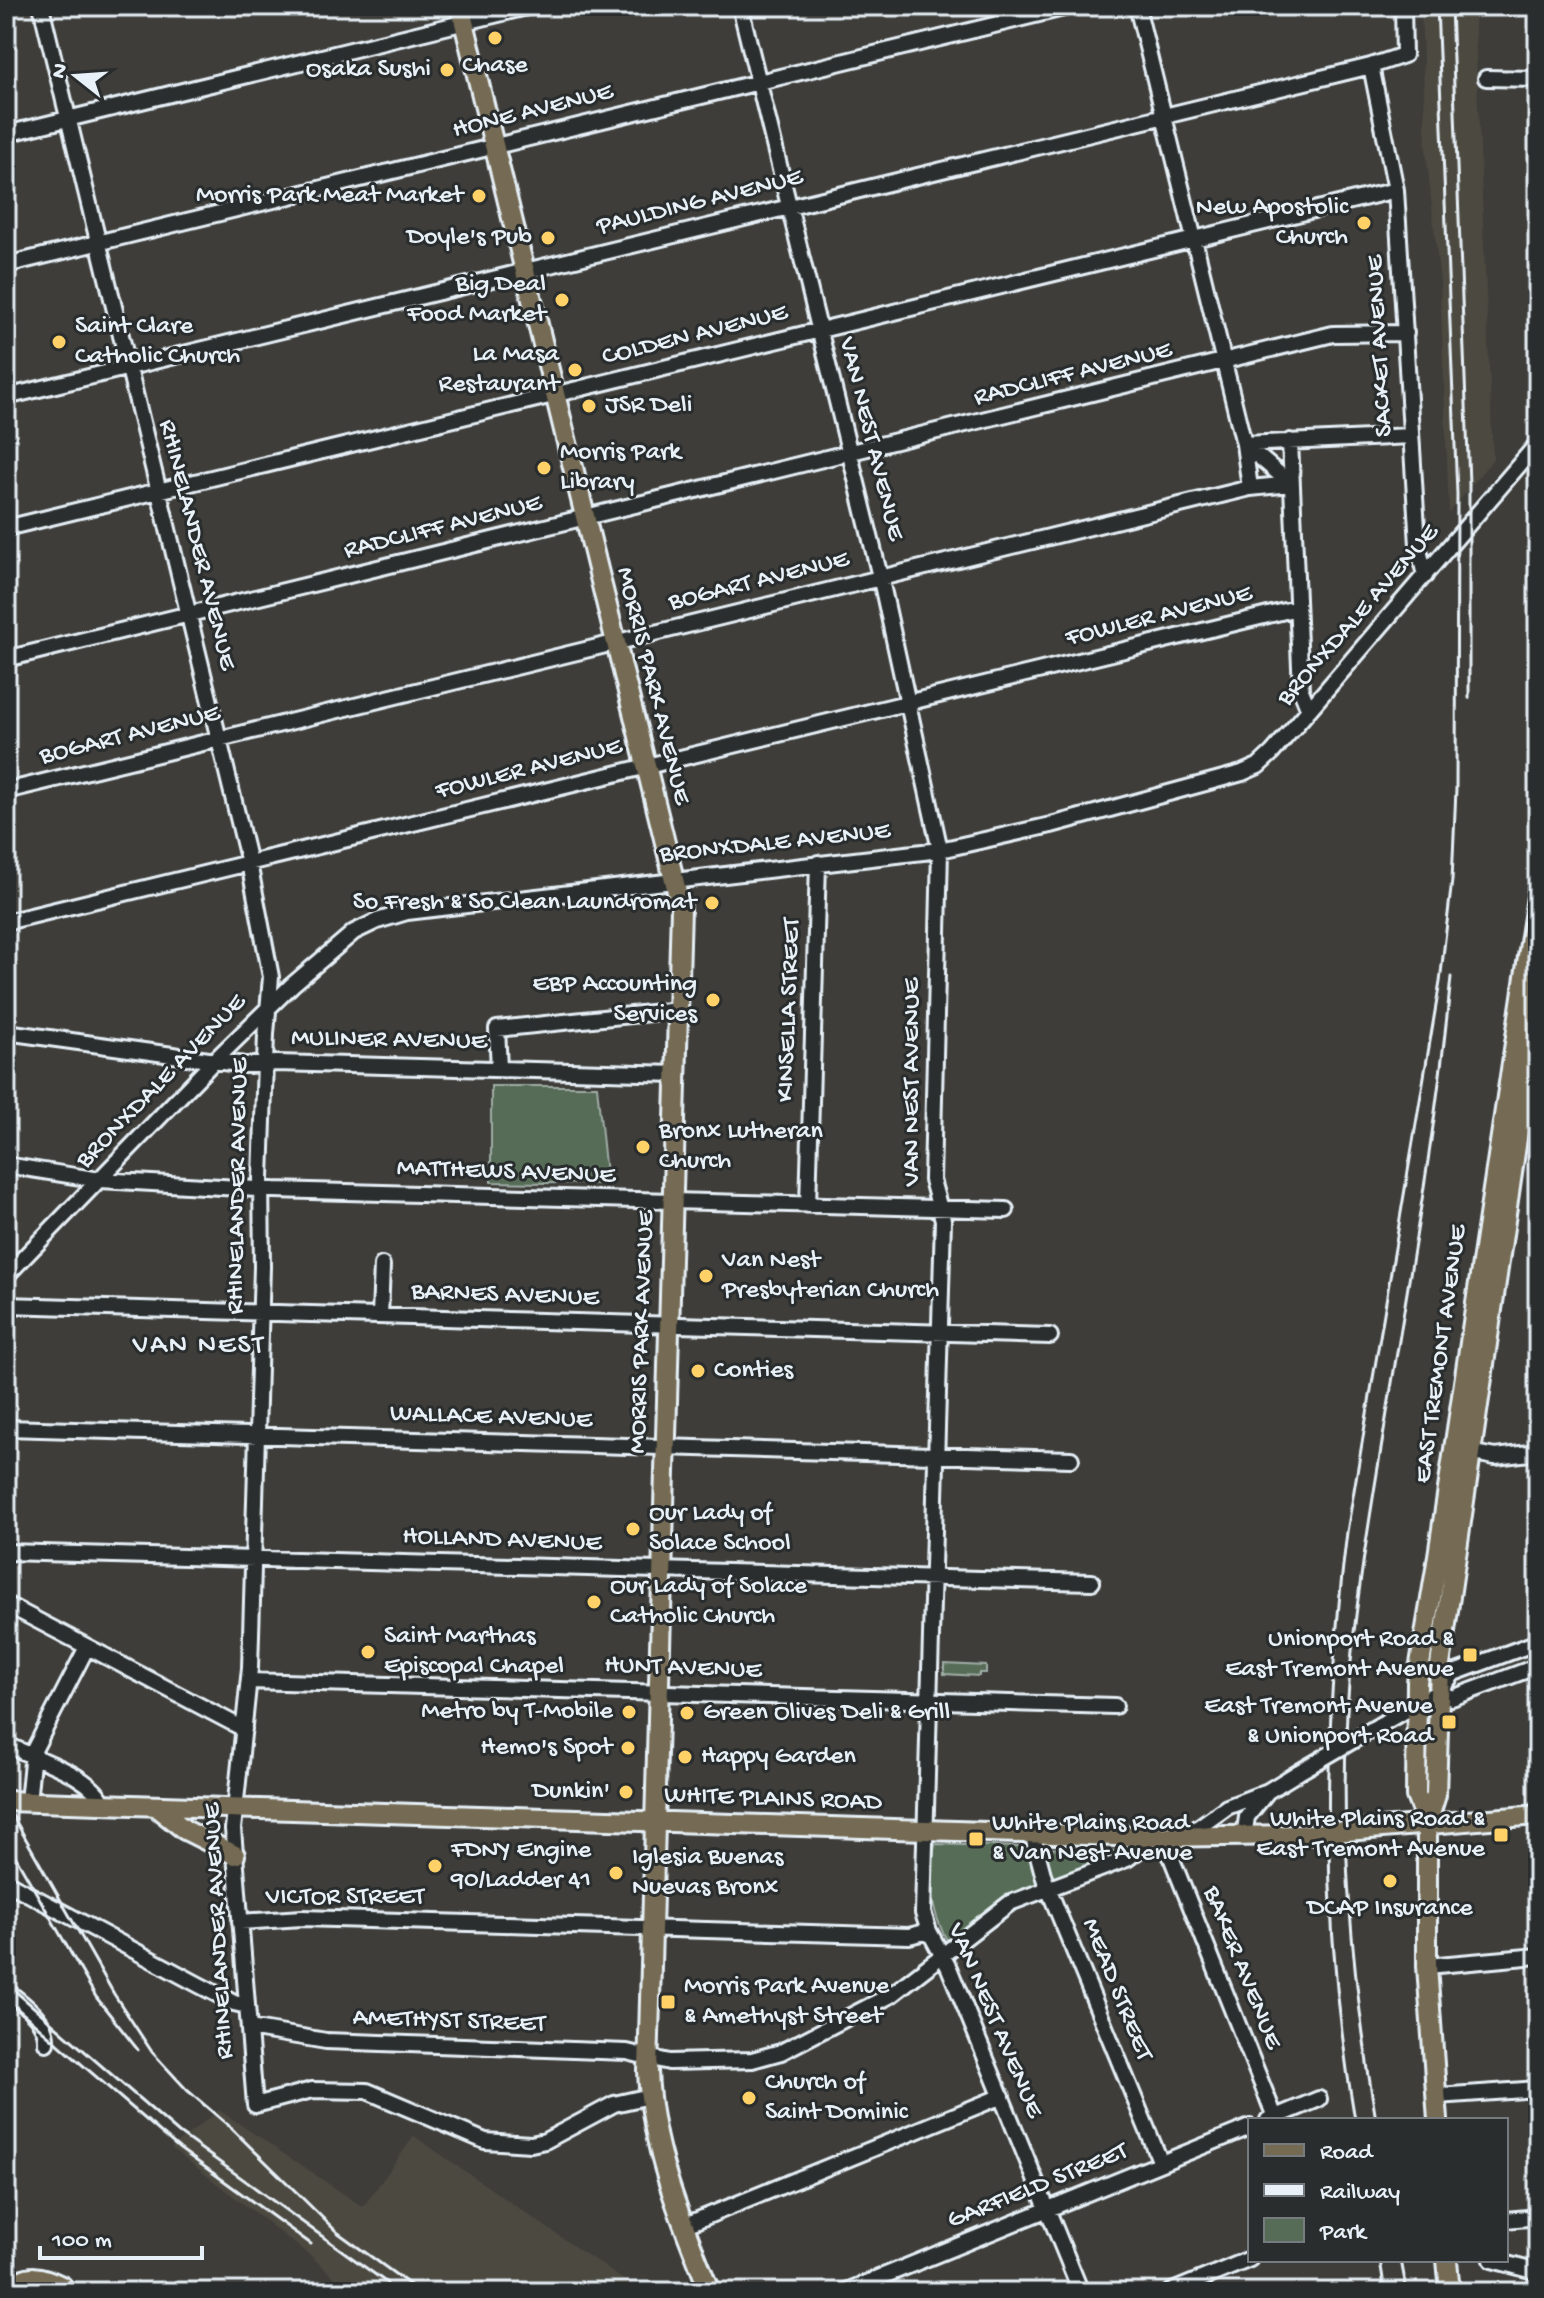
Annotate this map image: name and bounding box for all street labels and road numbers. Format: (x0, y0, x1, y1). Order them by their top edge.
street label: HONE AVENUE (450, 77, 617, 147)
street label: PAULDING AVENUE (593, 162, 807, 244)
street label: SACKET AVENUE (1361, 253, 1401, 438)
street label: COLDEN AVENUE (599, 298, 792, 374)
street label: VAN NEST AVENUE (829, 333, 910, 545)
street label: RADCLIFF AVENUE (971, 335, 1176, 415)
street label: RHINELANDER AVENUE (150, 417, 242, 674)
street label: RADCLIFF AVENUE (341, 488, 546, 568)
street label: BRONXDALE AVENUE (1271, 518, 1447, 714)
street label: BOGART AVENUE (665, 544, 853, 620)
street label: MORRIS PARK AVENUE (608, 564, 697, 809)
street label: FOWLER AVENUE (1062, 579, 1256, 655)
street label: BOGART AVENUE (36, 698, 224, 774)
street label: FOWLER AVENUE (432, 732, 626, 808)
street label: BRONXDALE AVENUE (657, 816, 893, 872)
street label: KINSELLA STREET (771, 916, 809, 1103)
street label: VAN NEST AVENUE (898, 977, 929, 1187)
street label: BRONXDALE AVENUE (70, 987, 254, 1177)
street label: MULINER AVENUE (291, 1024, 488, 1058)
street label: RHINELANDER AVENUE (221, 1057, 257, 1315)
street label: MATTHEWS AVENUE (396, 1154, 617, 1192)
street label: MORRIS PARK AVENUE (623, 1209, 663, 1454)
street label: EAST TREMONT AVENUE (1409, 1222, 1476, 1485)
street label: BARNES AVENUE (410, 1277, 600, 1315)
street label: WALLACE AVENUE (389, 1399, 593, 1437)
street label: HOLLAND AVENUE (402, 1522, 603, 1560)
street label: HUNT AVENUE (604, 1651, 763, 1687)
street label: WHITE PLAINS ROAD (664, 1781, 882, 1819)
street label: RHINELANDER AVENUE (198, 1801, 242, 2060)
street label: BAKER AVENUE (1194, 1881, 1288, 2055)
street label: VICTOR STREET (265, 1883, 425, 1914)
street label: MEAD STREET (1073, 1914, 1159, 2067)
street label: VAN NEST AVENUE (939, 1918, 1049, 2124)
street label: AMETHYST STREET (352, 2003, 547, 2041)
street label: GARFIELD STREET (943, 2136, 1134, 2237)

